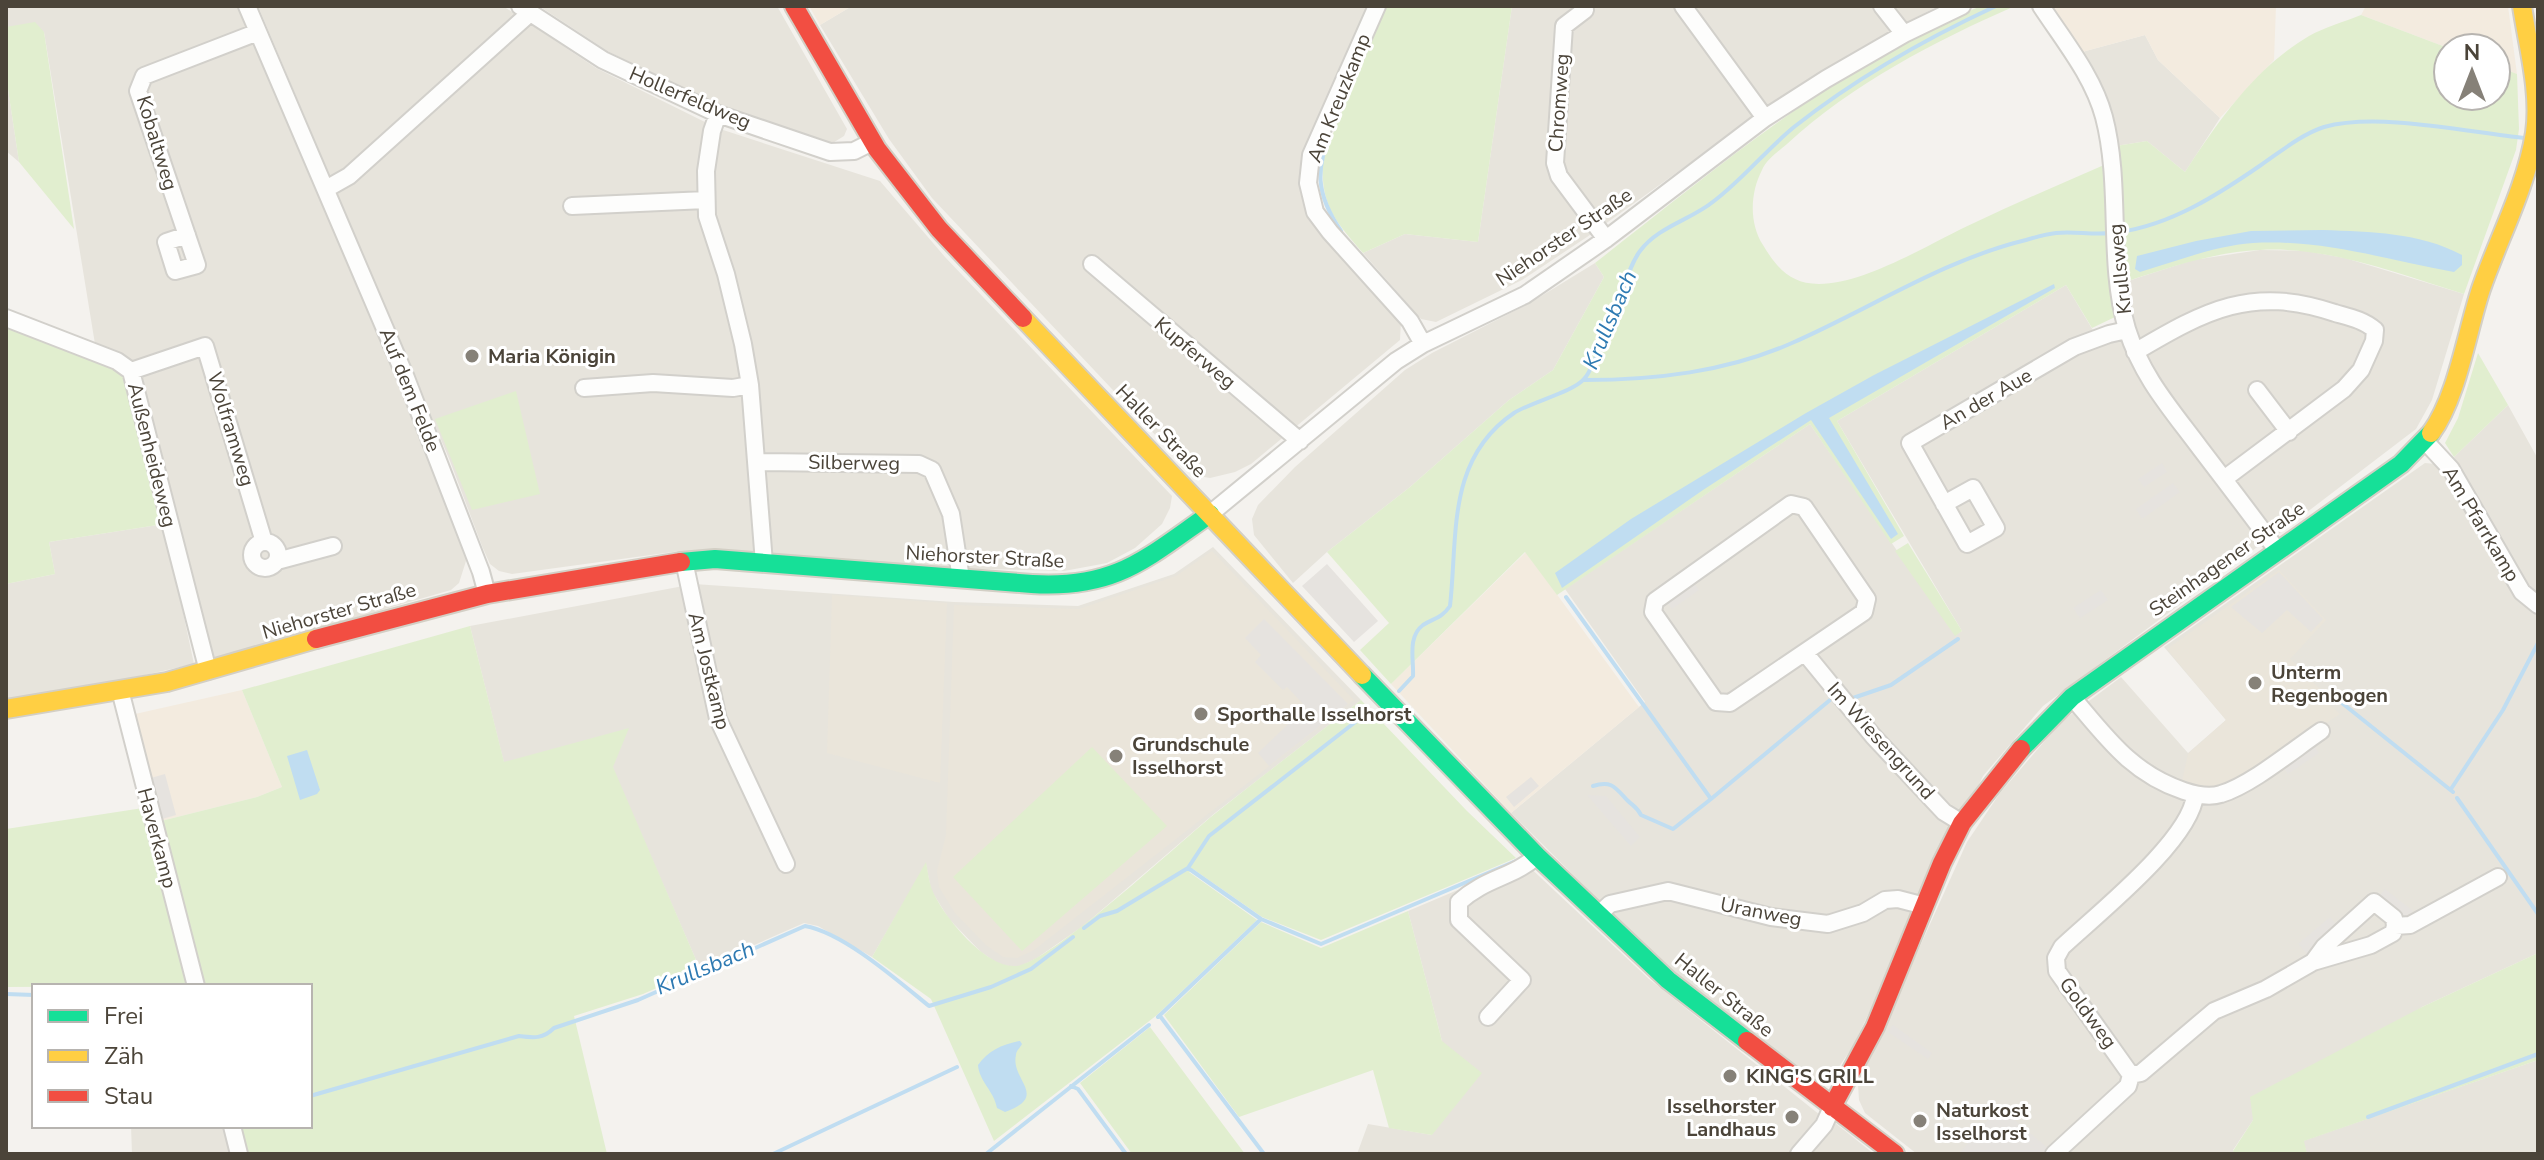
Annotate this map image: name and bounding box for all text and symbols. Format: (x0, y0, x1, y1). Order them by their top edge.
street label: Am Kreuzkamp (1301, 30, 1377, 166)
north arrow (2432, 32, 2512, 112)
text: N (2464, 38, 2480, 68)
street label: Chromweg (1542, 53, 1576, 153)
street label: Hollerfeldweg (625, 60, 755, 136)
street label: Kobaltweg (130, 92, 184, 194)
street label: Niehorster Straße (1491, 181, 1637, 293)
street label: Krullsweg (2102, 222, 2138, 316)
water label: Krullsbach (1576, 266, 1644, 374)
street label: Kupferweg (1148, 311, 1242, 395)
street label: Auf dem Felde (373, 324, 447, 456)
place label: Maria Königin (488, 343, 616, 370)
marker: Maria Königin (463, 347, 481, 365)
street label: An der Aue (1935, 362, 2037, 436)
street label: Wolframweg (201, 369, 261, 489)
street label: Haller Straße (1109, 378, 1213, 484)
street label: Außenheideweg (121, 380, 183, 530)
street label: Silberweg (808, 449, 900, 477)
street label: Am Pfarrkamp (2436, 461, 2526, 587)
street label: Steinhagener Straße (2144, 495, 2310, 623)
street label: Niehorster Straße (905, 539, 1065, 575)
street label: Niehorster Straße (259, 576, 419, 646)
street label: Am Jostkamp (681, 609, 737, 733)
place label: Unterm Regenbogen (2271, 659, 2388, 709)
marker: Unterm Regenbogen (2246, 674, 2264, 692)
street label: Im Wiesengrund (1821, 676, 1941, 806)
place label: Sporthalle Isselhorst (1217, 701, 1412, 728)
marker: Sporthalle Isselhorst (1192, 705, 1210, 723)
place label: Grundschule Isselhorst (1132, 731, 1250, 781)
marker: Grundschule Isselhorst (1107, 747, 1125, 765)
street label: Haverkamp (131, 785, 183, 891)
street label: Uranweg (1718, 891, 1804, 933)
water label: Krullsbach (651, 934, 759, 1002)
street label: Haller Straße (1669, 947, 1779, 1043)
street label: Goldweg (2053, 972, 2123, 1054)
legend (32, 984, 312, 1128)
text: Frei (104, 1000, 144, 1032)
text: Zäh (104, 1040, 144, 1072)
place label: KING'S GRILL (1746, 1063, 1874, 1090)
marker: KING'S GRILL (1721, 1067, 1739, 1085)
text: Stau (104, 1080, 153, 1112)
place label: Isselhorster Landhaus (1667, 1093, 1776, 1143)
place label: Naturkost Isselhorst (1936, 1097, 2029, 1147)
marker: Isselhorster Landhaus (1783, 1108, 1801, 1126)
marker: Naturkost Isselhorst (1911, 1112, 1929, 1130)

